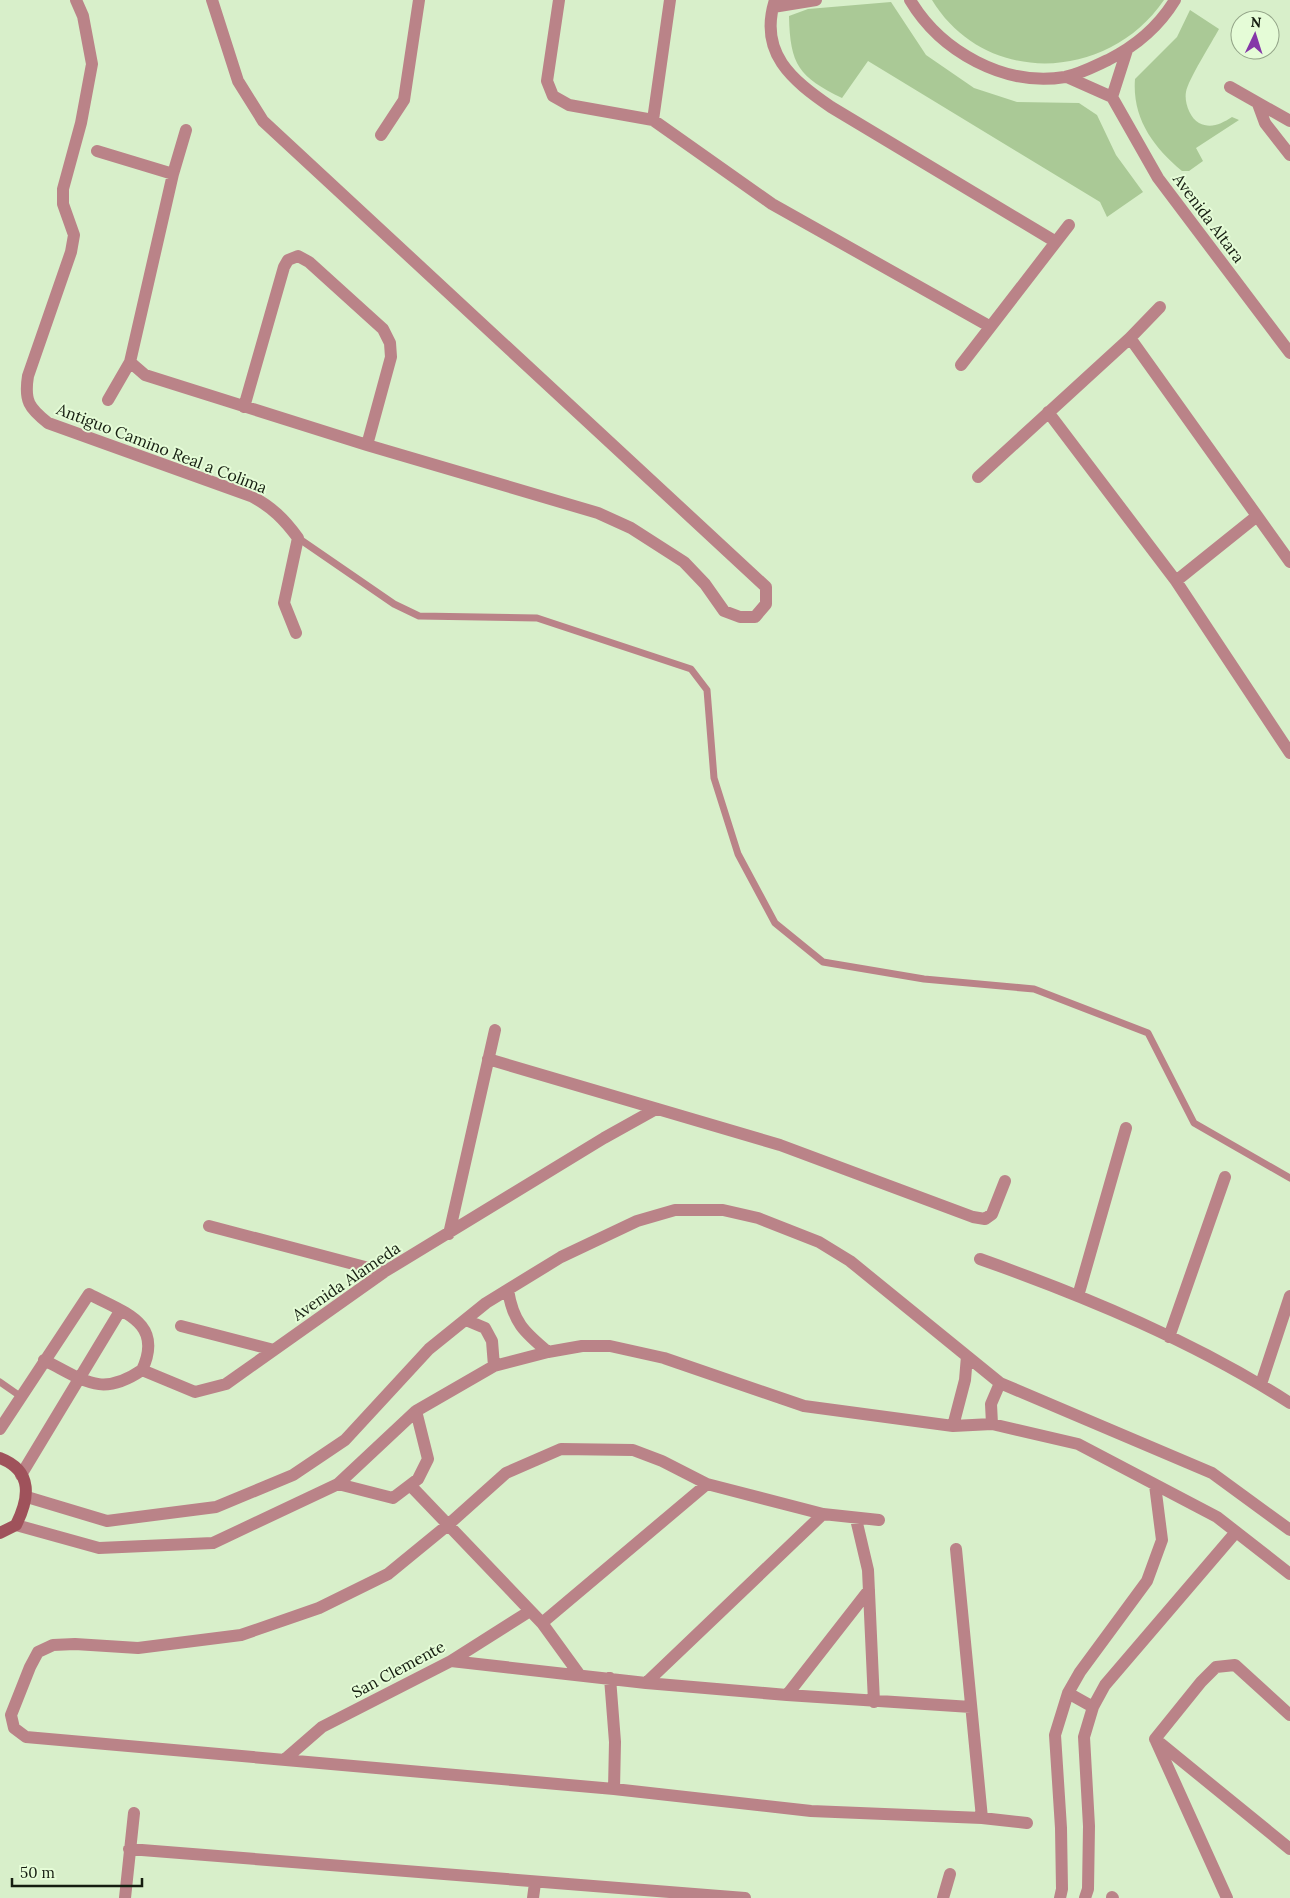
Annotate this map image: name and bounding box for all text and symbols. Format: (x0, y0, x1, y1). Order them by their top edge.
north arrow (1230, 10, 1280, 60)
text: N (1250, 13, 1262, 31)
street label: Avenida Altara (1168, 169, 1249, 267)
street label: Antiguo Camino Real a Colima (53, 398, 270, 497)
street label: Avenida Alameda (287, 1237, 404, 1325)
street label: San Clemente (348, 1636, 448, 1702)
scale bar (12, 1856, 142, 1888)
text: 50 m (20, 1863, 55, 1882)

